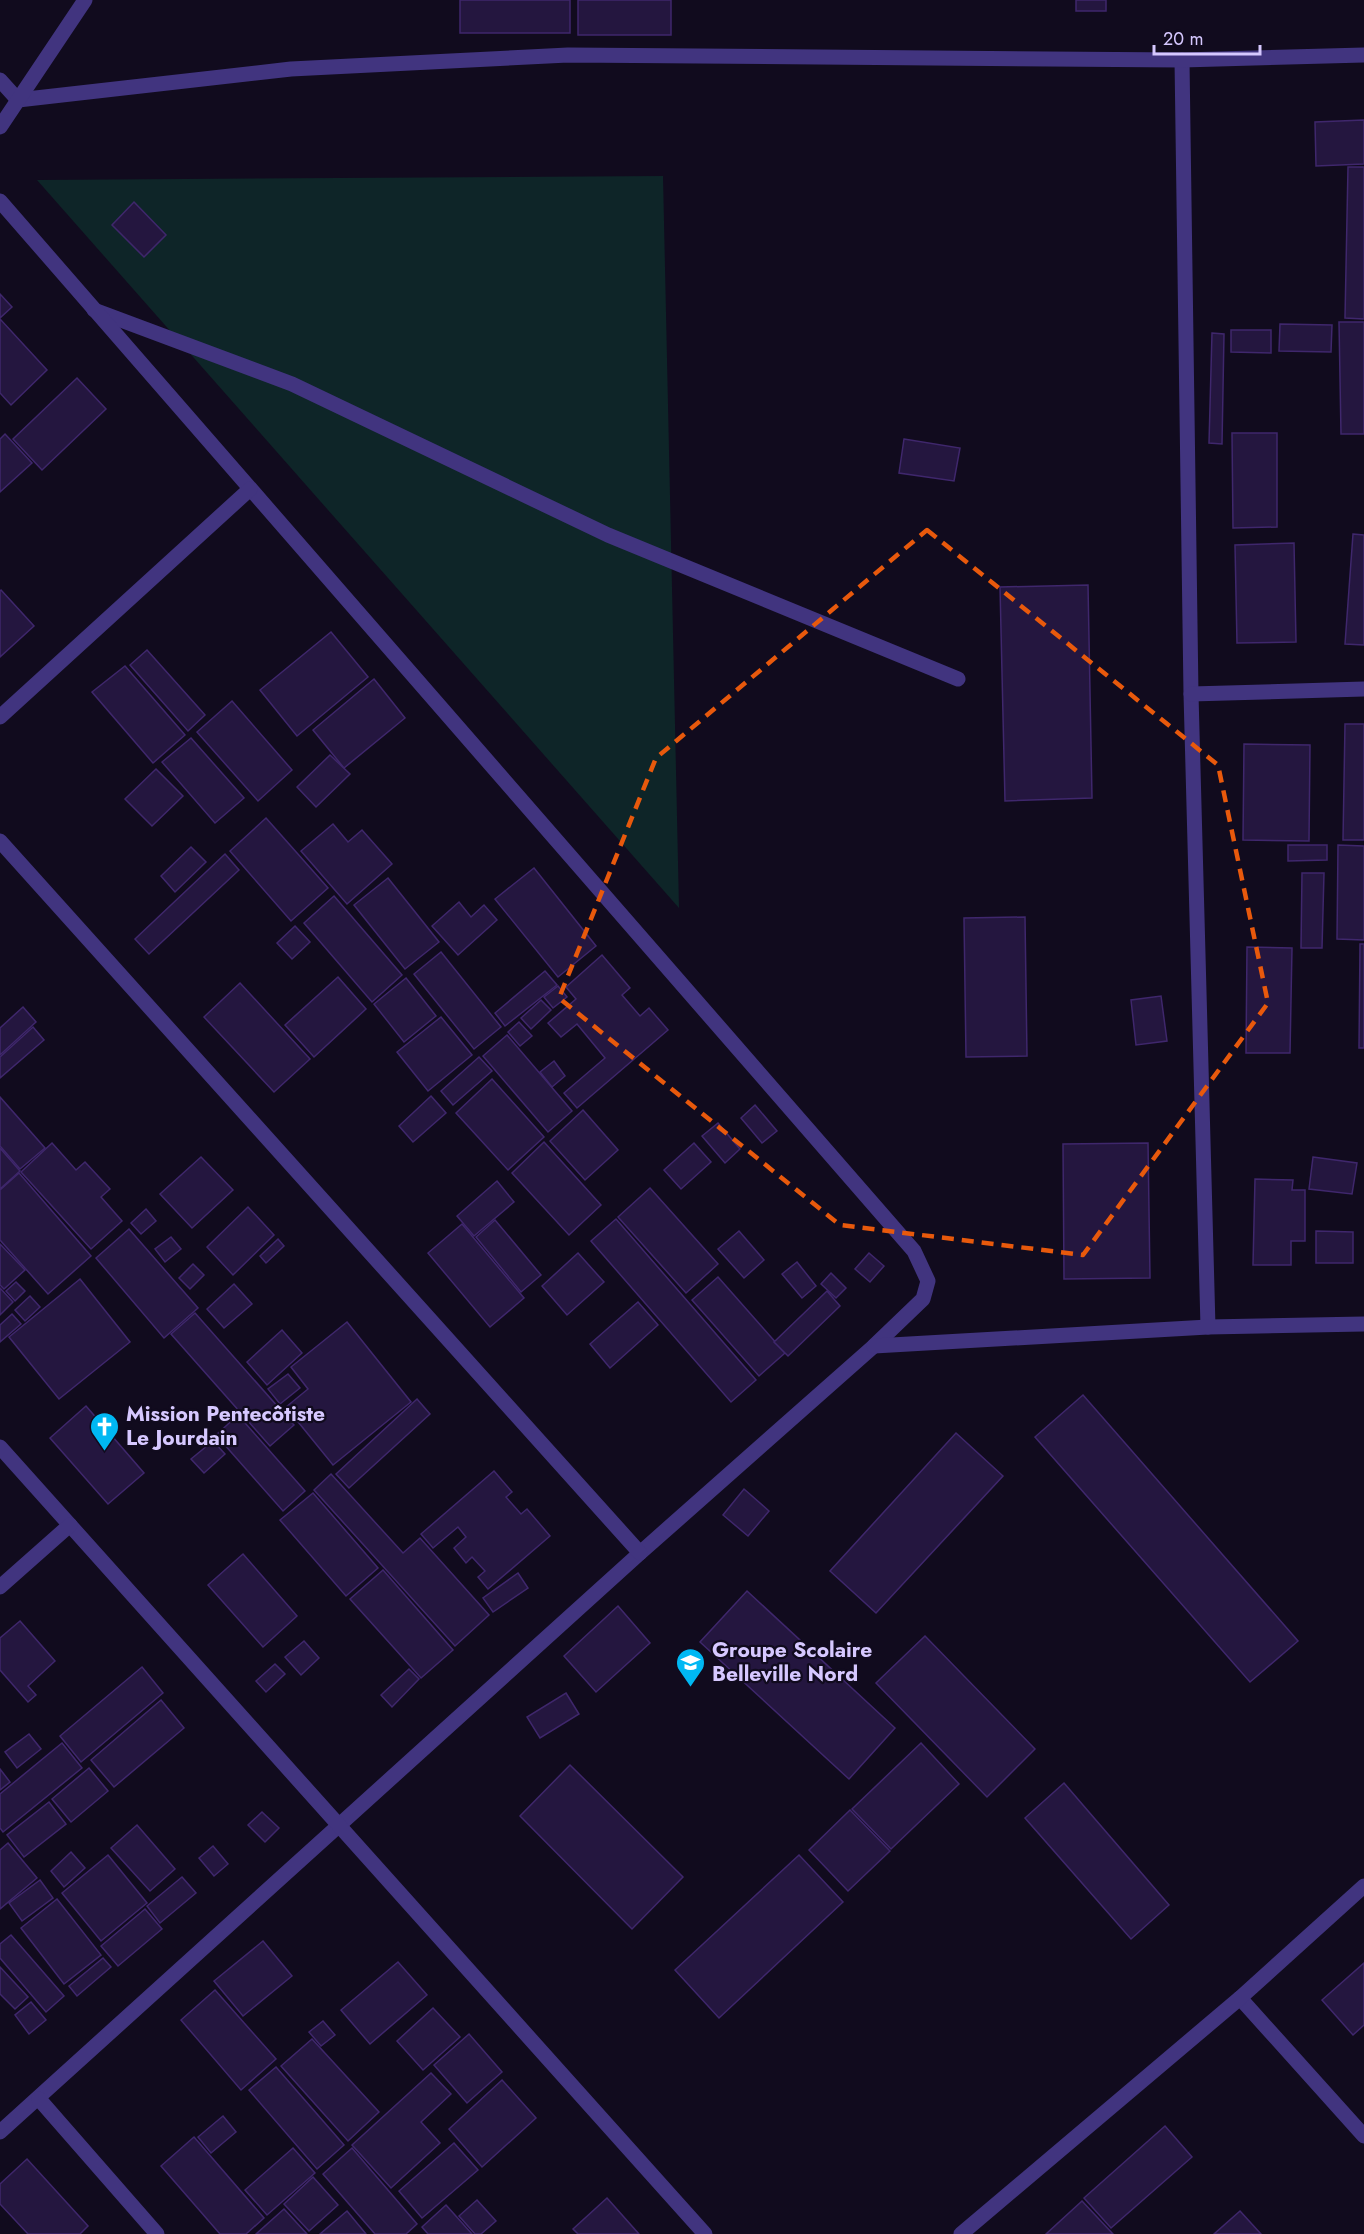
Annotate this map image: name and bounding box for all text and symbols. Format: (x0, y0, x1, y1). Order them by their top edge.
scale bar (1154, 18, 1260, 56)
text: 20 m (1163, 26, 1203, 52)
place label: Mission Pentecôtiste Le Jourdain (126, 1399, 325, 1453)
church icon: Mission Pentecôtiste Le Jourdain (89, 1410, 121, 1452)
place label: Groupe Scolaire Belleville Nord (712, 1635, 872, 1689)
school or university icon: Groupe Scolaire Belleville Nord (675, 1646, 707, 1688)

